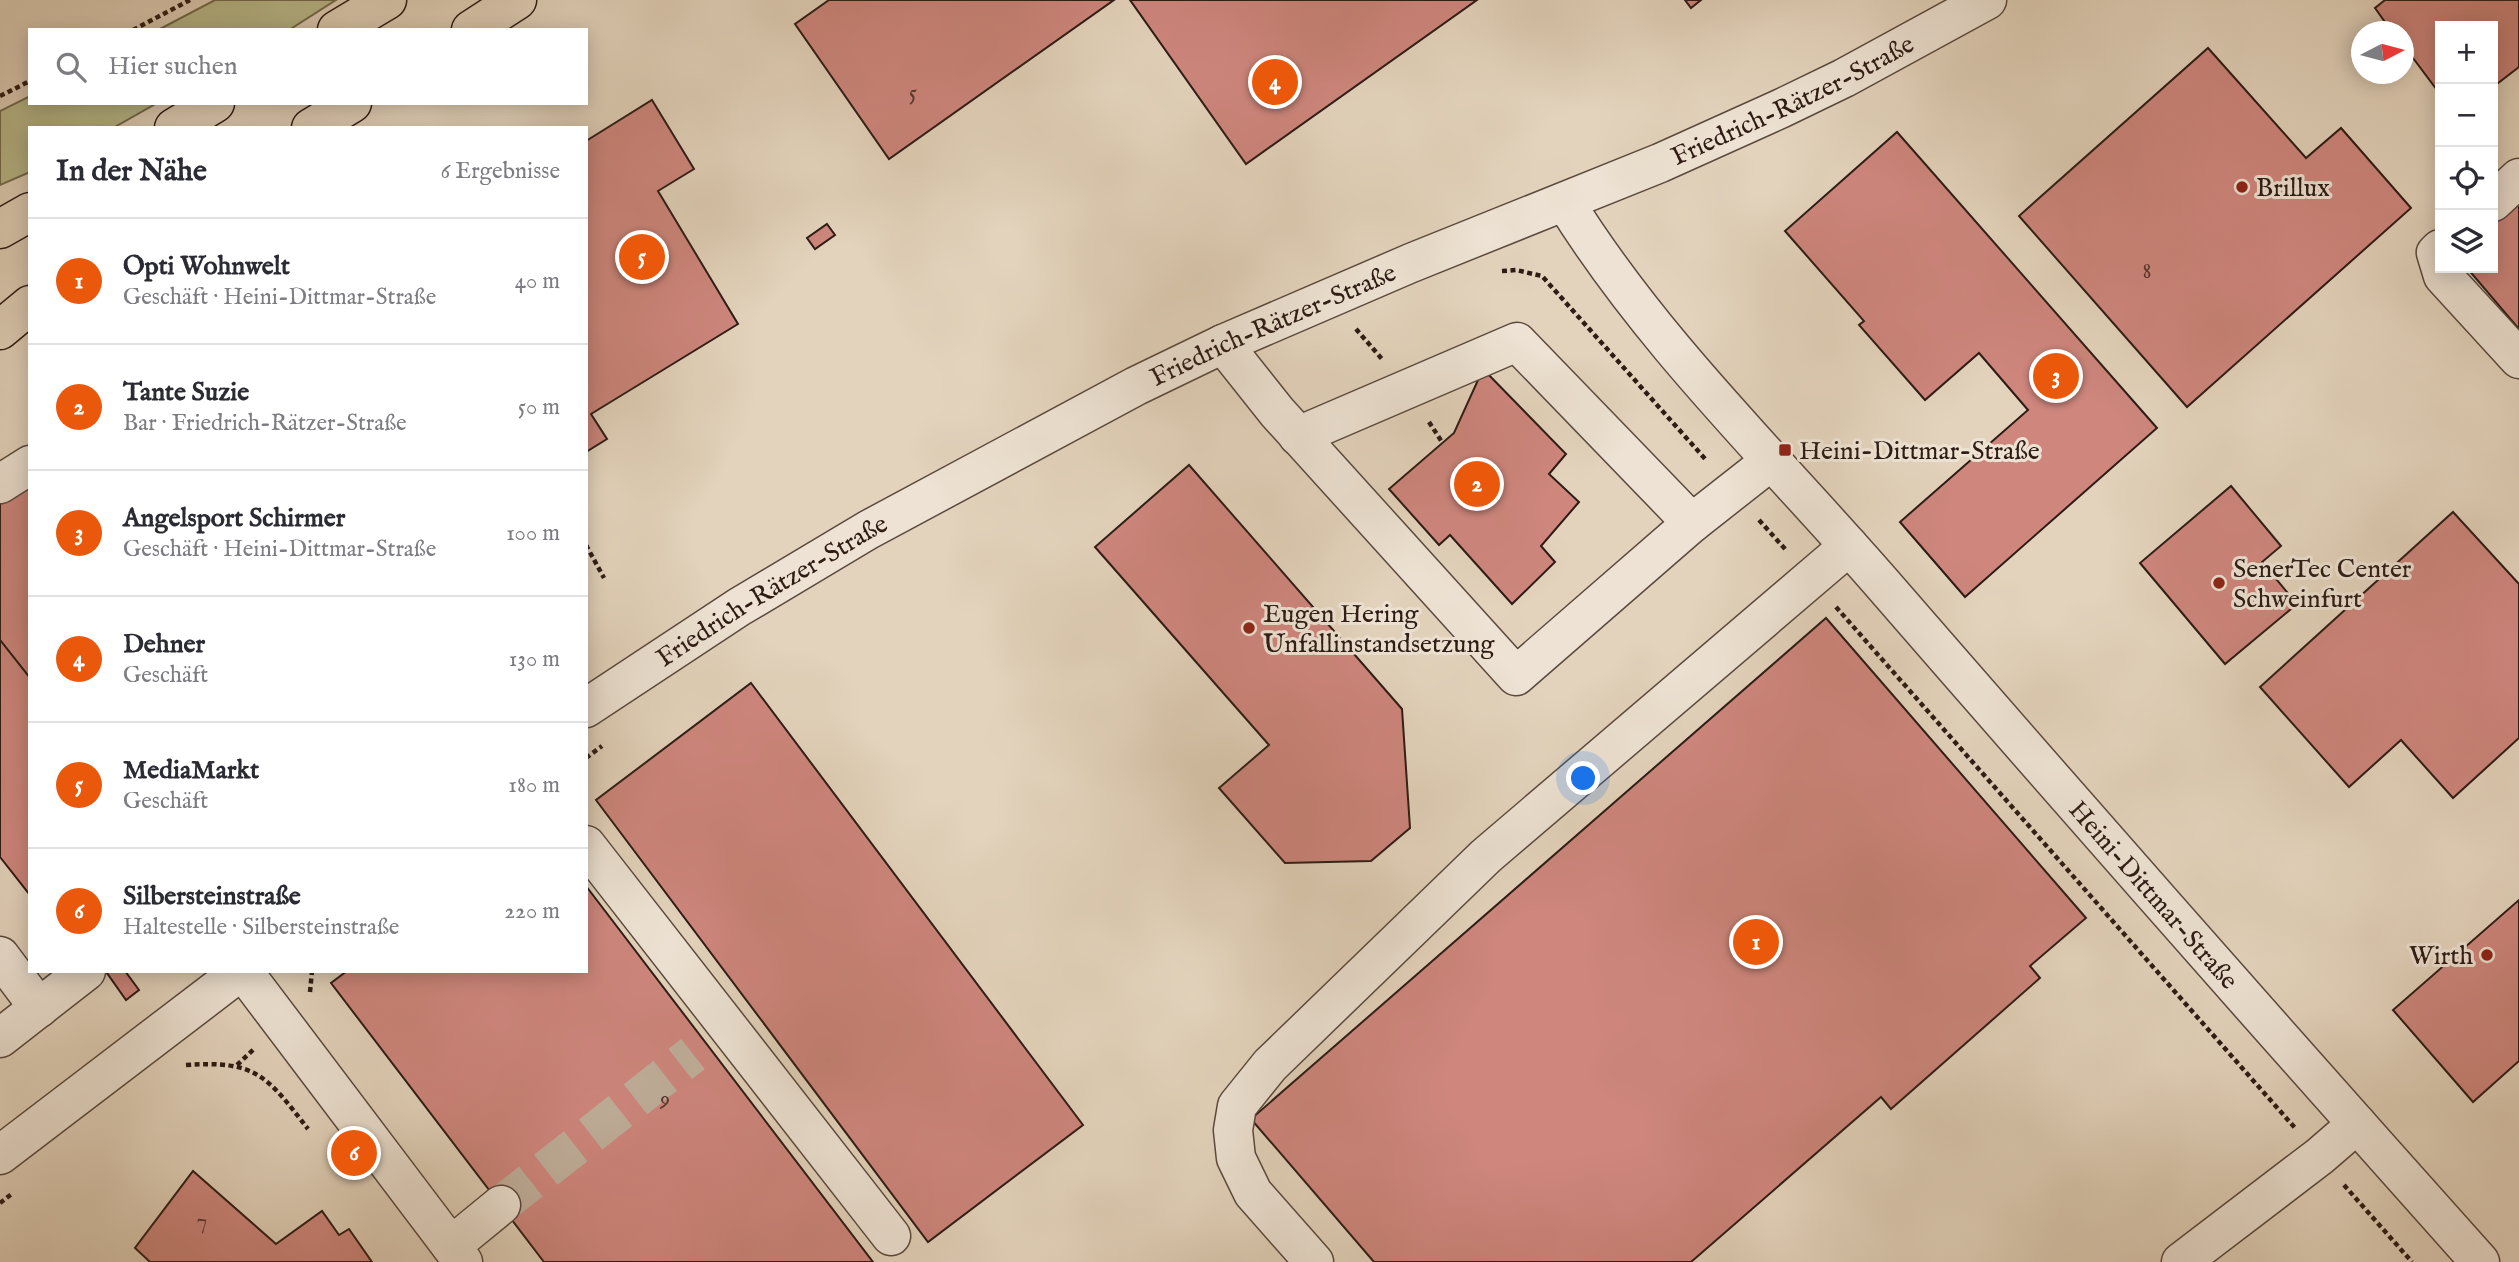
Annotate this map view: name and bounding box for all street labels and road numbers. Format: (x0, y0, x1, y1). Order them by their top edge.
street label: Friedrich-Rätzer-Straße (1666, 28, 1920, 174)
street label: Friedrich-Rätzer-Straße (1145, 256, 1401, 395)
street label: Friedrich-Rätzer-Straße (650, 508, 894, 675)
street label: Heini-Dittmar-Straße (2061, 794, 2245, 997)

